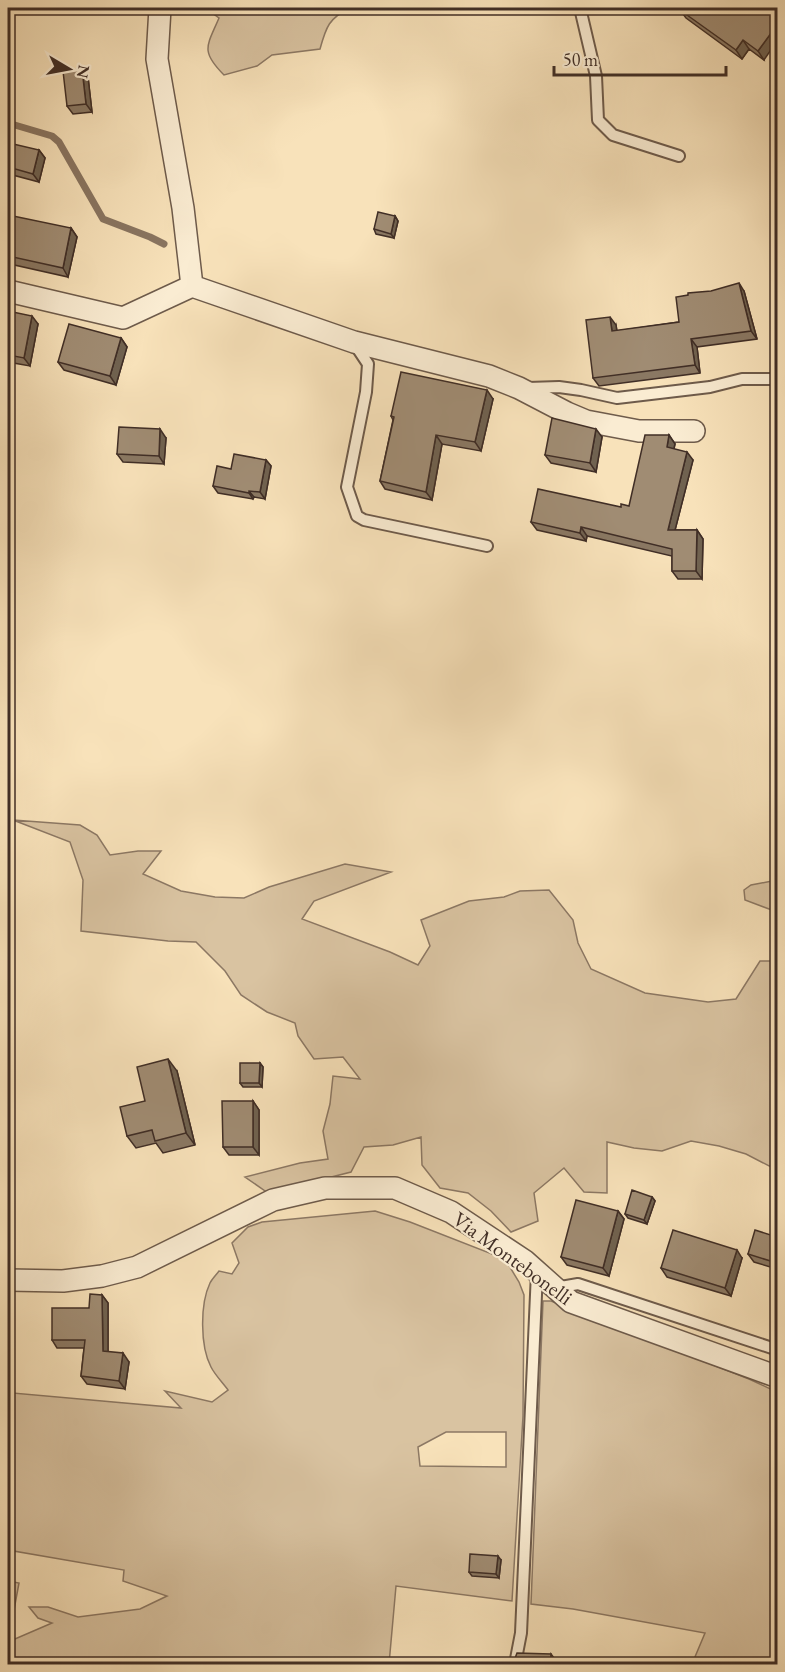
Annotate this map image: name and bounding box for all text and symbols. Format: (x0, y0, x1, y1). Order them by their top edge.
north arrow (39, 39, 99, 99)
scale bar (554, 39, 726, 77)
text: 50 m (563, 48, 598, 71)
text: N (72, 63, 95, 80)
street label: Via Montebonelli (448, 1205, 578, 1311)

